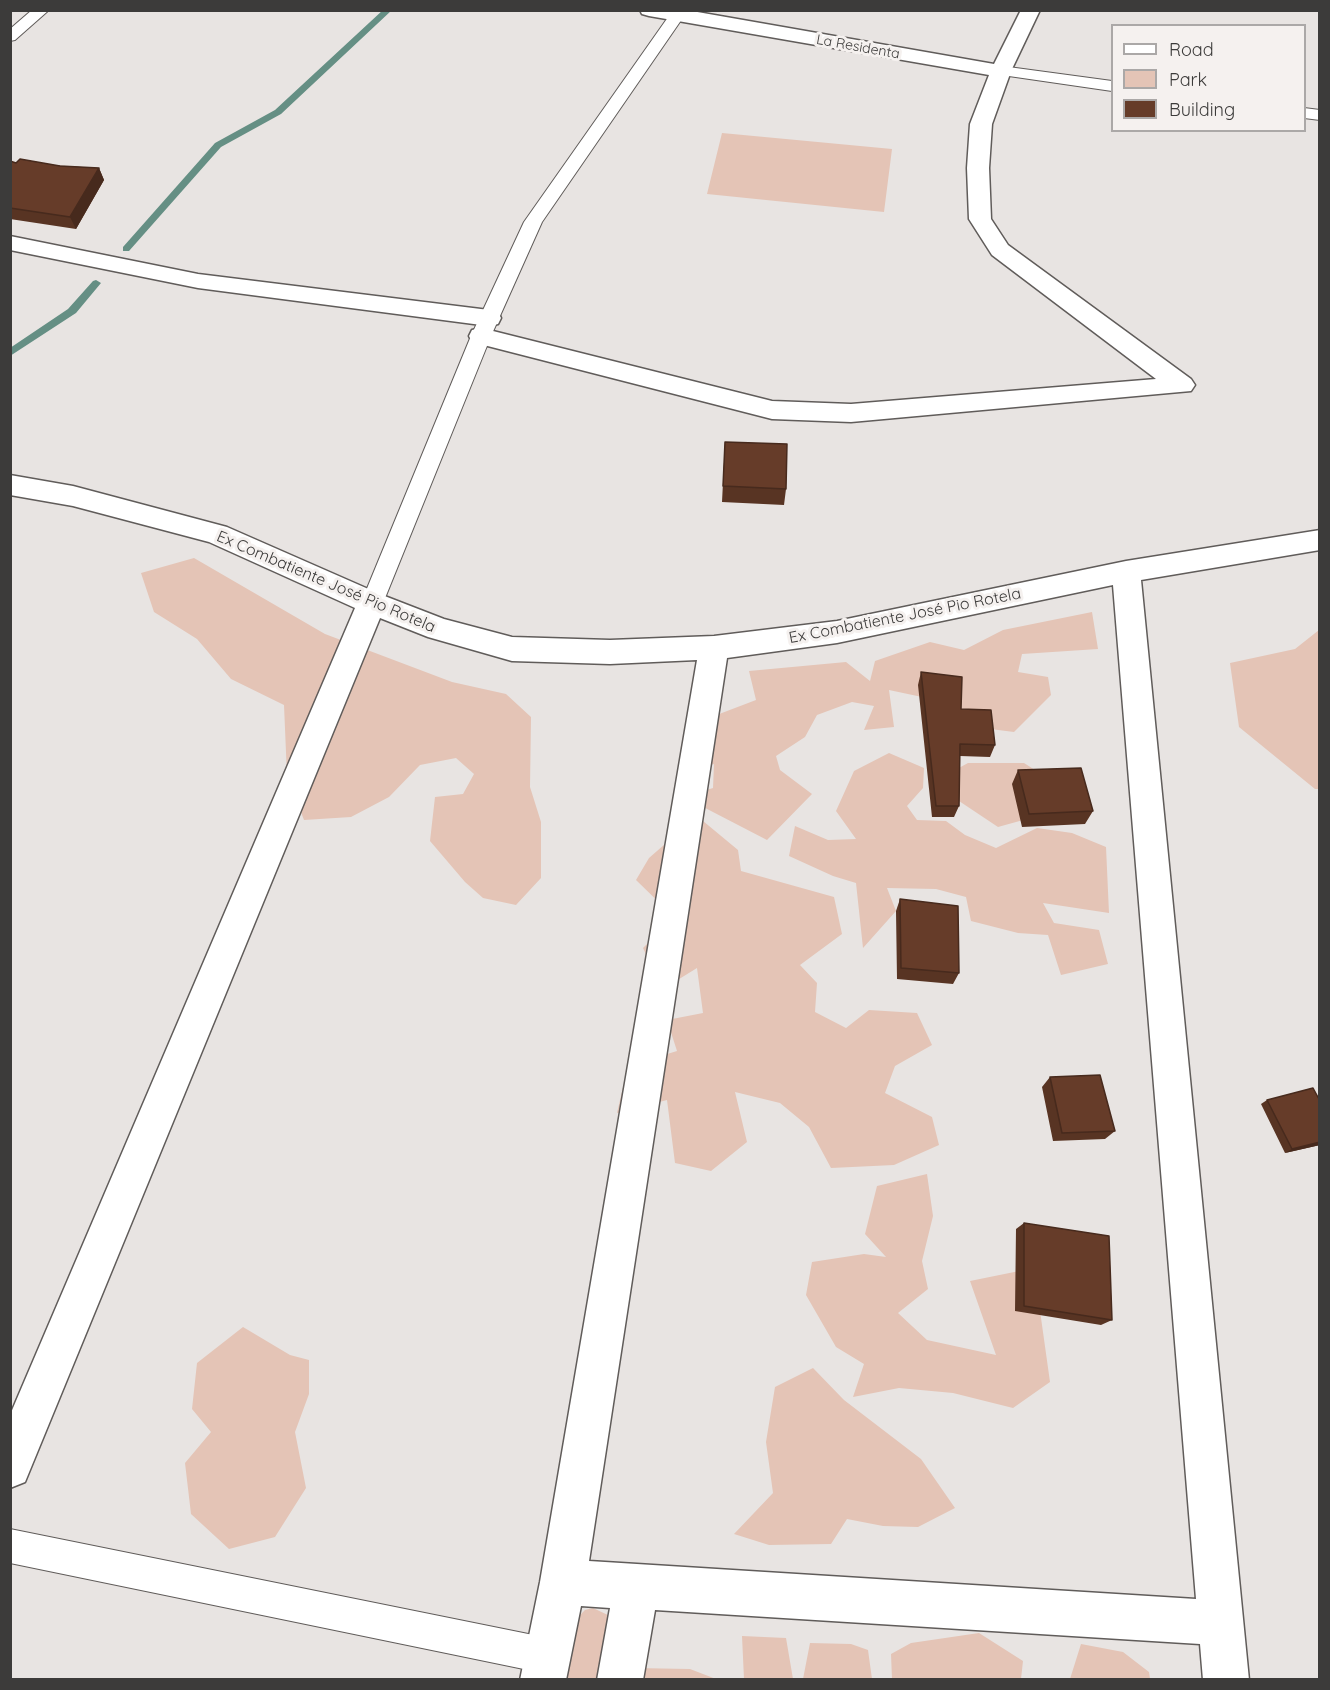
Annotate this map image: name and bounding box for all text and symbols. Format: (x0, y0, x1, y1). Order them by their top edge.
legend (1111, 24, 1306, 132)
street label: La Residenta (815, 31, 901, 63)
text: Road (1169, 38, 1214, 61)
text: Park (1169, 68, 1207, 91)
text: Building (1169, 98, 1235, 121)
street label: Ex Combatiente José Pio Rotela (214, 527, 438, 637)
street label: Ex Combatiente José Pio Rotela (787, 584, 1023, 648)

